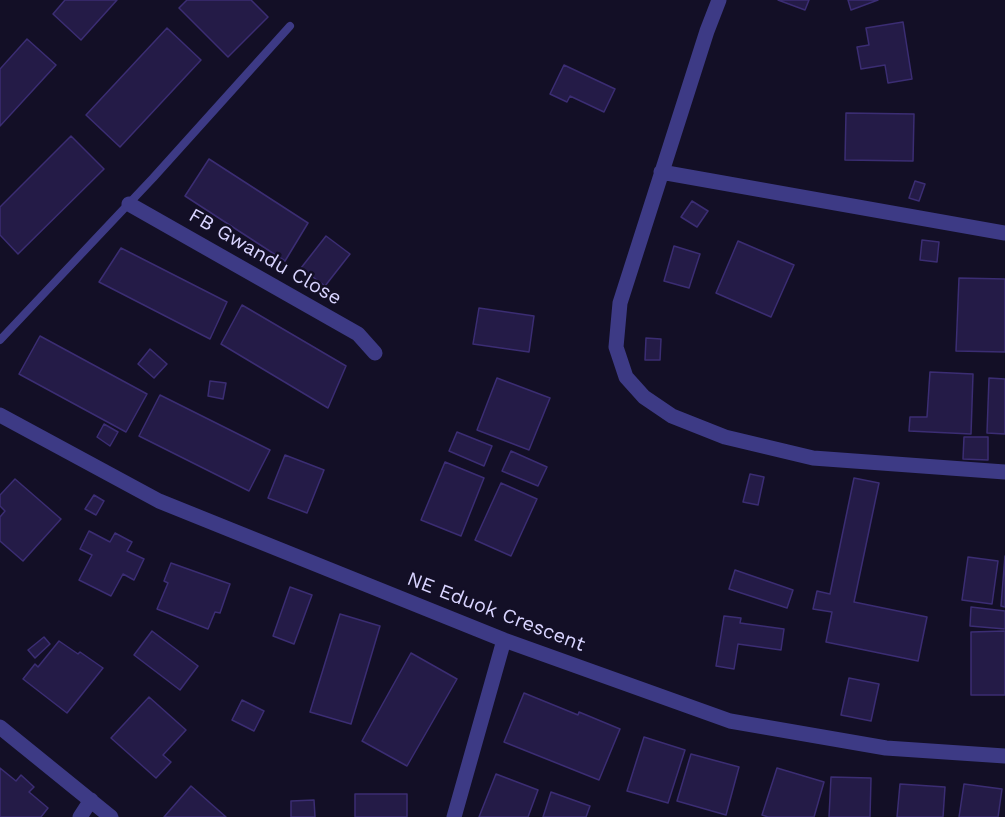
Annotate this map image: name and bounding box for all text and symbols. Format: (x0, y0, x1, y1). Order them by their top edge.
street label: FB Gwandu Close (184, 204, 346, 310)
street label: NE Eduok Crescent (404, 567, 588, 657)

